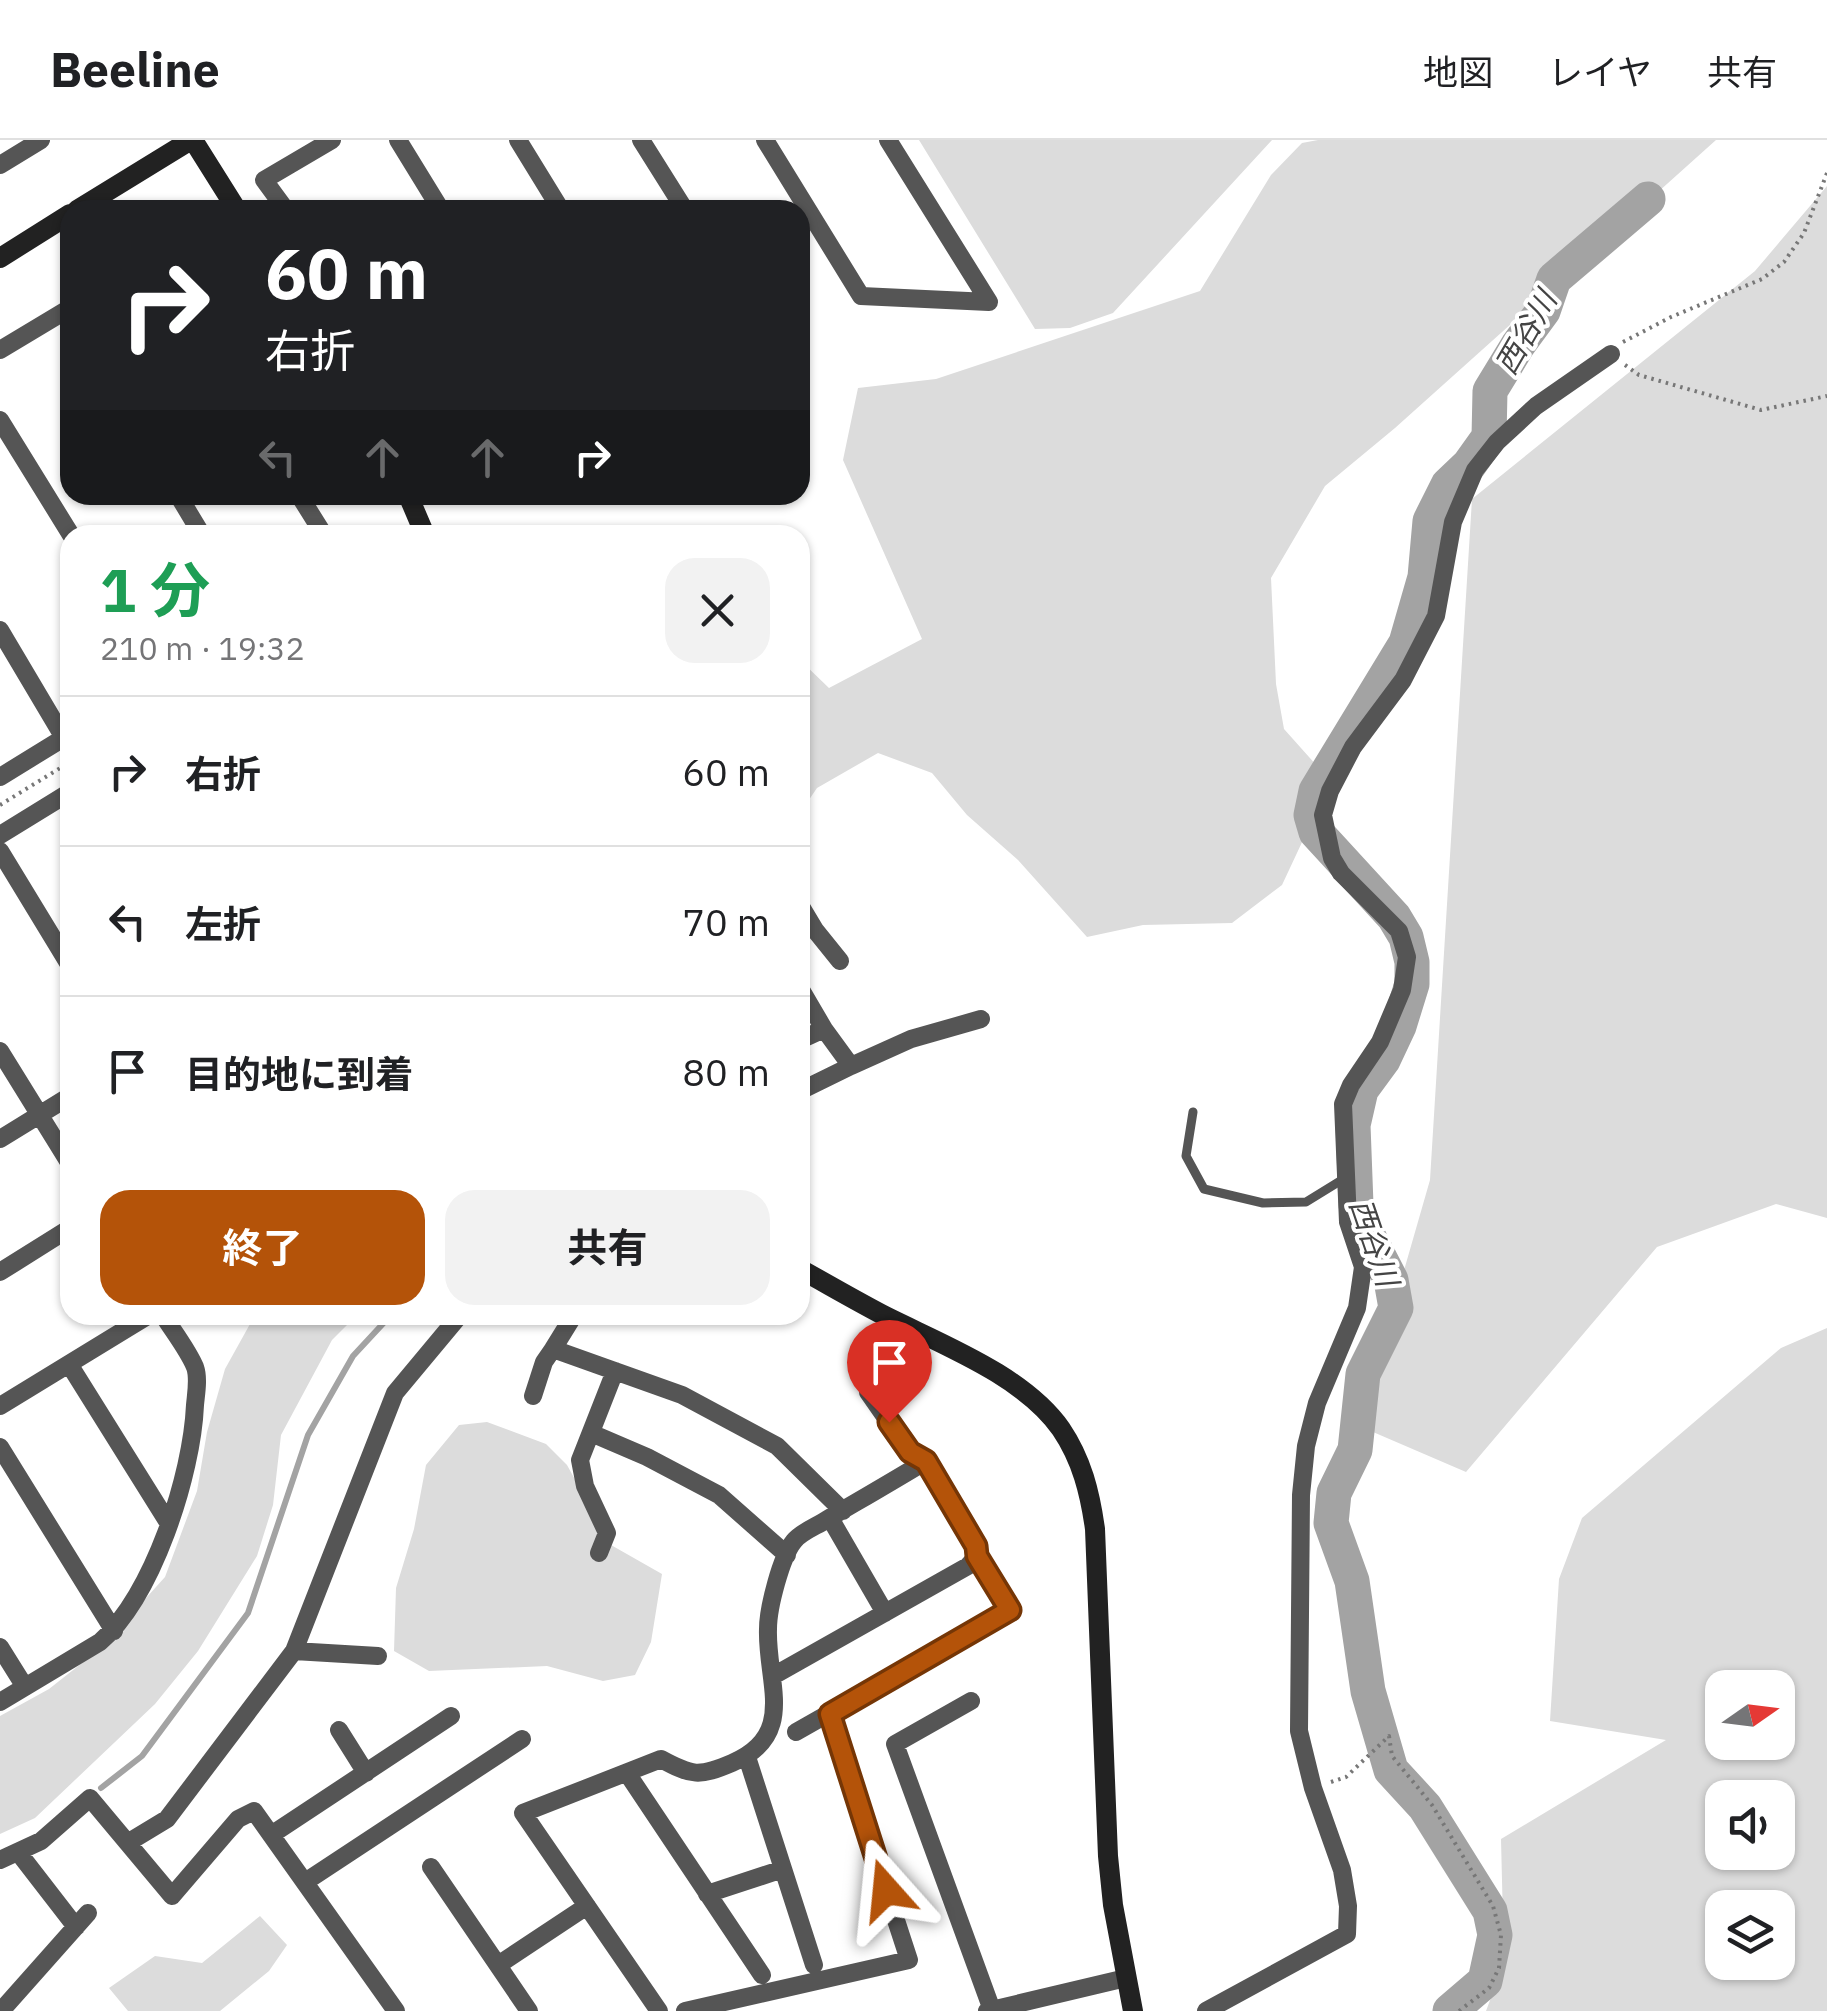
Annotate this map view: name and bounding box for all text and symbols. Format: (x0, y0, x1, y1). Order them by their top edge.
text: Beeline (50, 38, 220, 100)
text: 地図 (1423, 49, 1493, 95)
text: レイヤ (1548, 49, 1652, 95)
text: 共有 (1707, 49, 1777, 95)
text: 60 m (265, 227, 428, 318)
icon: right (100, 240, 230, 370)
water label: 西谷川 (1486, 281, 1566, 381)
text: 右折 (265, 321, 355, 379)
icon: left (250, 430, 305, 485)
icon: ahead (355, 430, 410, 485)
icon: ahead (460, 430, 515, 485)
icon: right (565, 430, 620, 485)
text: 1 分 (100, 550, 210, 629)
button: close (665, 558, 770, 663)
text: 210 m · 19:32 (100, 627, 305, 669)
icon: right (100, 744, 155, 799)
text: 60 m (682, 747, 770, 796)
text: 右折 (185, 749, 261, 798)
icon: left (100, 894, 155, 949)
text: 70 m (682, 897, 770, 946)
text: 左折 (185, 899, 261, 948)
icon: arrive (100, 1044, 155, 1099)
text: 80 m (682, 1047, 770, 1096)
text: 目的地に到着 (185, 1049, 413, 1098)
button: 終了 (100, 1190, 425, 1305)
button: 共有 (445, 1190, 770, 1305)
water label: 西谷川 (1342, 1193, 1409, 1294)
pin (847, 1320, 932, 1423)
icon: arrive (862, 1335, 917, 1390)
north arrow (1705, 1670, 1795, 1760)
map controls (1705, 1670, 1795, 1980)
button: sound (1705, 1780, 1795, 1870)
position arrow (834, 1838, 938, 1942)
button: layers (1705, 1890, 1795, 1980)

